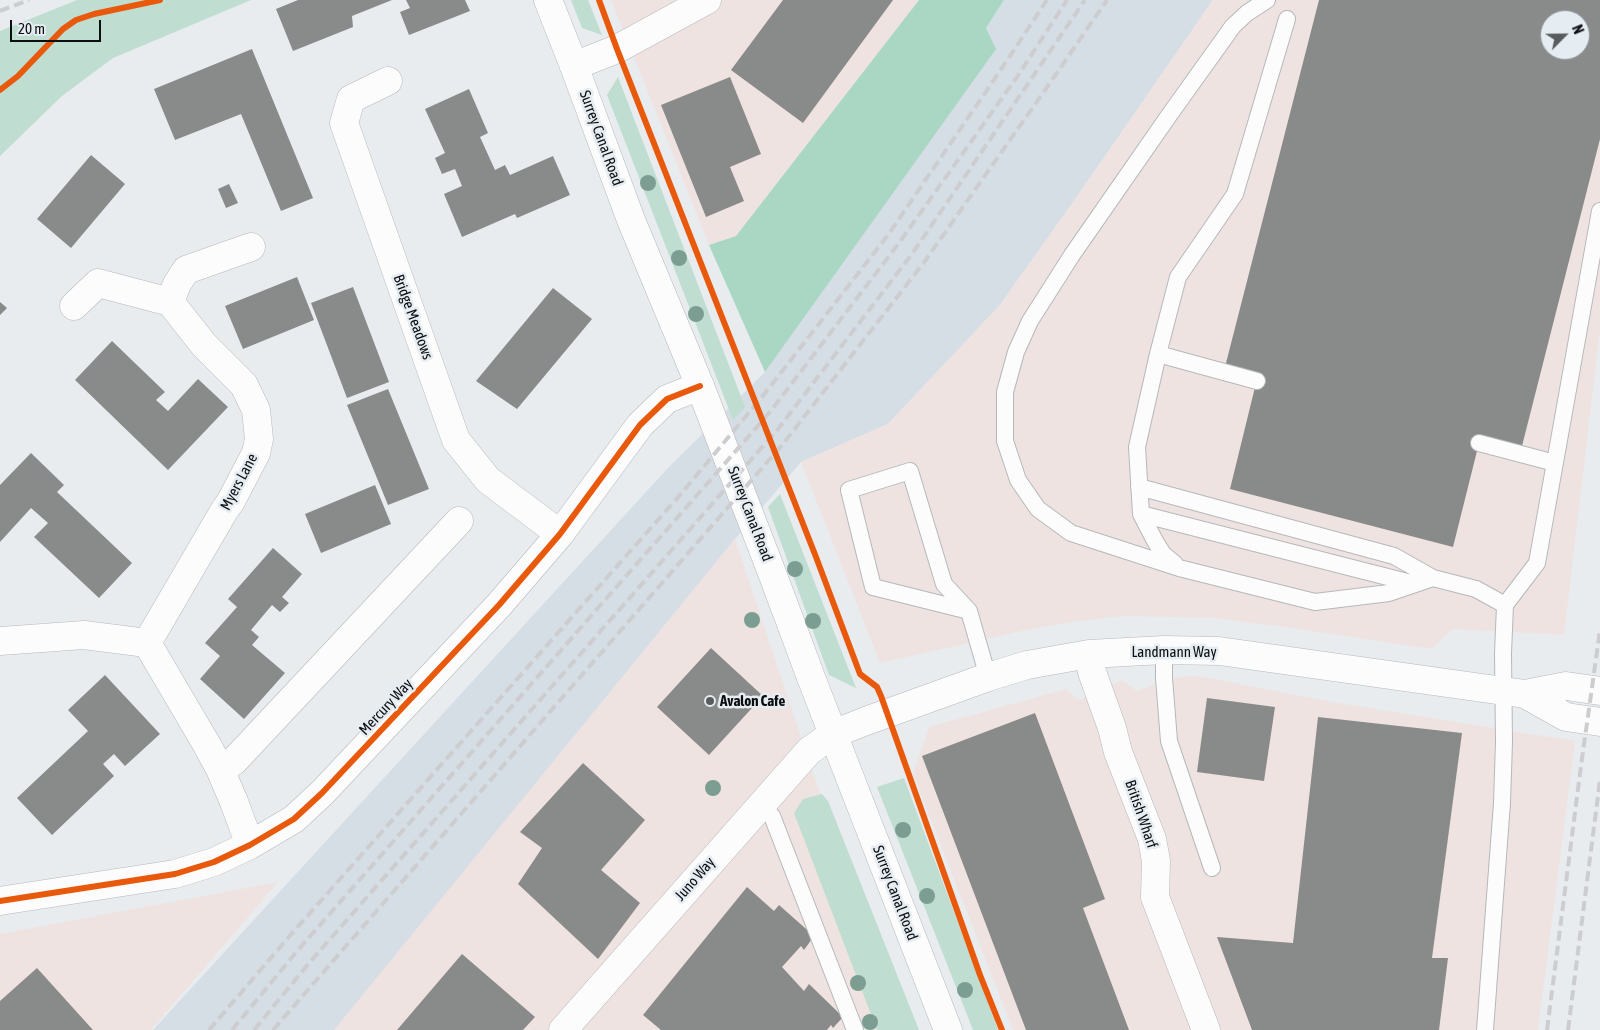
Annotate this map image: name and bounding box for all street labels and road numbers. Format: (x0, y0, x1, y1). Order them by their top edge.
street label: Surrey Canal Road (575, 88, 627, 188)
street label: Bridge Meadows (389, 272, 437, 362)
street label: Myers Lane (217, 451, 261, 513)
street label: Surrey Canal Road (724, 464, 776, 564)
street label: Landmann Way (1131, 643, 1217, 661)
street label: Mercury Way (355, 675, 417, 739)
street label: British Wharf (1121, 778, 1161, 850)
street label: Surrey Canal Road (869, 843, 921, 943)
street label: Juno Way (671, 853, 719, 905)

